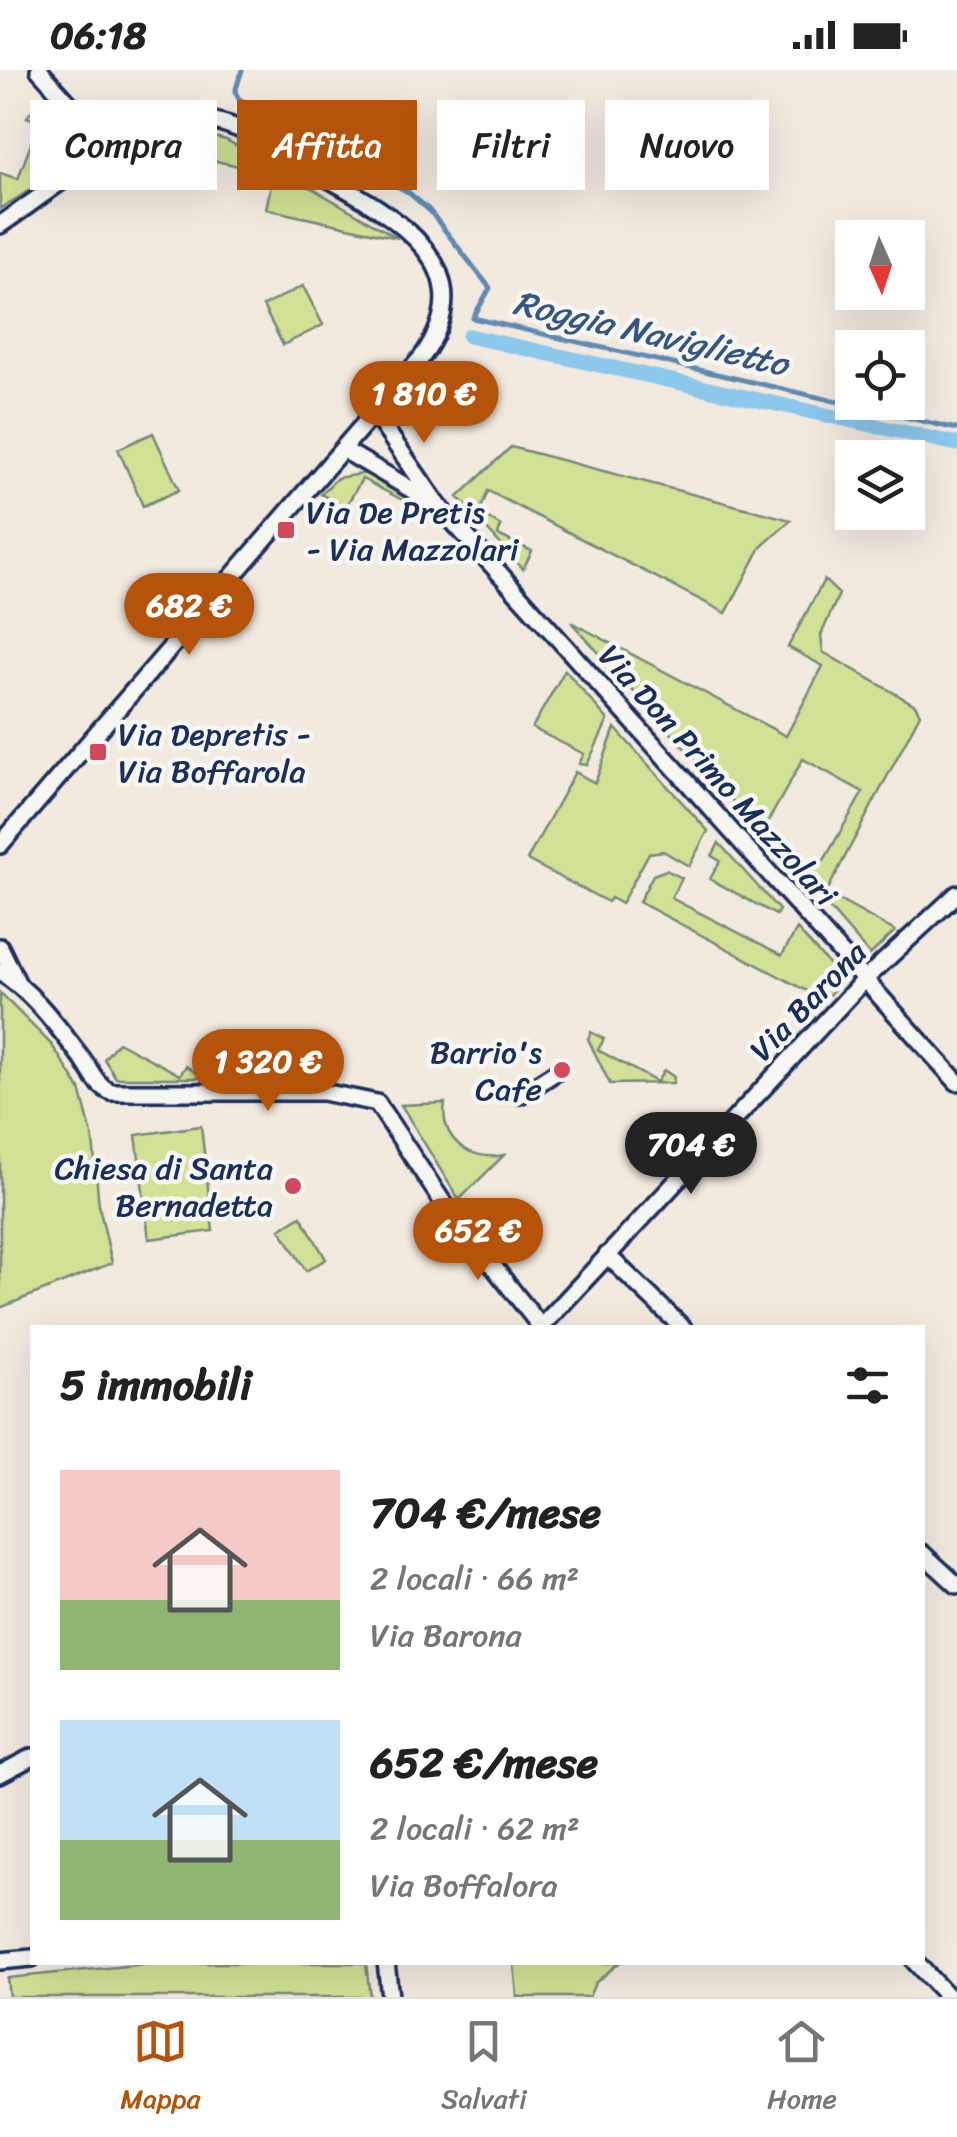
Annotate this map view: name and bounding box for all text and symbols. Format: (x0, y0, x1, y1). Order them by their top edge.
text: 06:18 (50, 2, 146, 69)
chip: Compra (30, 100, 217, 190)
chip: Affitta (237, 100, 417, 190)
chip: Filtri (437, 100, 585, 190)
chip: Nuovo (605, 100, 769, 190)
north arrow (835, 220, 925, 310)
map controls (835, 220, 925, 530)
water label: Roggia Naviglietto (507, 271, 797, 395)
button: locate (835, 330, 925, 420)
pin: 1 810 € (332, 361, 516, 446)
text: 1 810 € (372, 365, 476, 422)
button: layers (835, 440, 925, 530)
place label: Via De Pretis - Via Mazzolari (306, 484, 520, 578)
marker: Via De Pretis - Via Mazzolari (275, 519, 297, 541)
pin: 682 € (119, 573, 259, 658)
text: 682 € (146, 577, 232, 634)
street label: Via Don Primo Mazzolari (583, 631, 853, 921)
place label: Via Depretis - Via Boffarola (118, 706, 311, 800)
marker: Via Depretis - Via Boffarola (87, 741, 109, 763)
street label: Via Barona (735, 926, 882, 1076)
place label: Barrio's Cafe (430, 1024, 542, 1118)
pin: 1 320 € (176, 1029, 360, 1114)
text: 1 320 € (214, 1033, 322, 1090)
marker: Barrio's Cafe (551, 1059, 573, 1081)
pin: 704 € (621, 1112, 761, 1197)
text: 704 € (647, 1116, 735, 1173)
place label: Chiesa di Santa Bernadetta (54, 1140, 273, 1234)
marker: Chiesa di Santa Bernadetta (282, 1175, 304, 1197)
pin: 652 € (408, 1198, 548, 1283)
text: 652 € (435, 1202, 521, 1259)
text: 5 immobili (60, 1348, 252, 1422)
icon: filters (840, 1358, 895, 1413)
text: 704 €/mese (370, 1476, 601, 1550)
icon: home (140, 1510, 260, 1630)
text: 2 locali · 66 m² (370, 1550, 579, 1607)
text: Via Barona (370, 1607, 522, 1664)
text: 652 €/mese (370, 1726, 598, 1800)
icon: home (140, 1760, 260, 1880)
text: 2 locali · 62 m² (370, 1800, 579, 1857)
text: Via Boffalora (370, 1857, 558, 1914)
tab: Mappa (120, 2014, 201, 2123)
tab: Salvati (441, 2014, 527, 2123)
tab: Home (767, 2014, 837, 2123)

